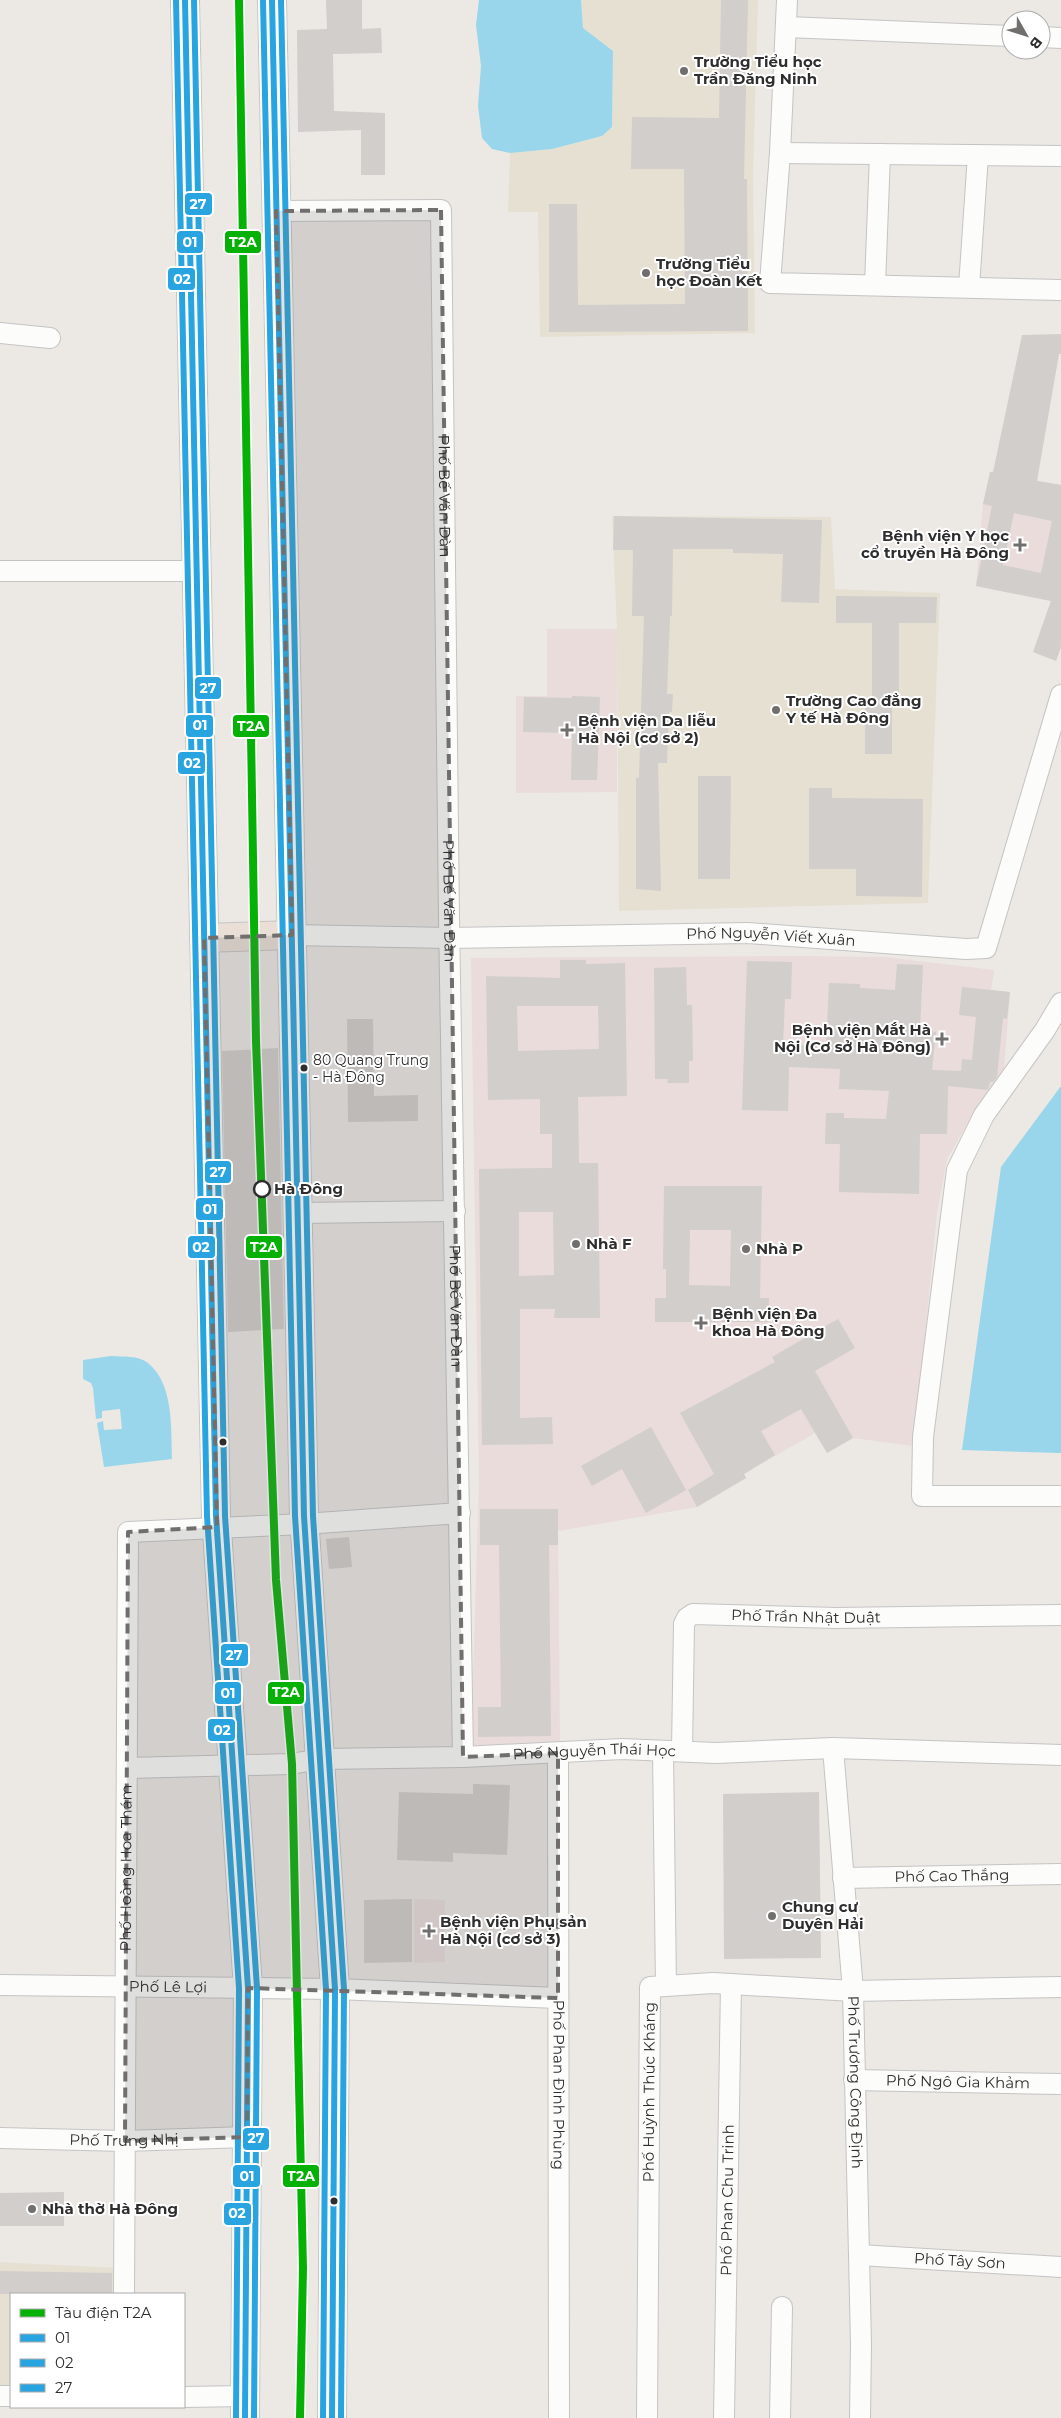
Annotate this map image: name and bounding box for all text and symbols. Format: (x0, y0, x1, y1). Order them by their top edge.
north arrow (1001, 10, 1051, 60)
text: B (1026, 33, 1046, 53)
place label: Trường Tiểu học Trần Đăng Ninh (694, 52, 822, 88)
marker: Trường Tiểu học Trần Đăng Ninh (678, 65, 690, 77)
line badge: 27 (184, 192, 213, 216)
text: 27 (190, 195, 207, 213)
line badge: 01 (176, 230, 204, 254)
line badge: T2A (224, 230, 262, 254)
text: 01 (183, 233, 197, 251)
text: T2A (229, 233, 257, 251)
place label: Trường Tiểu học Đoàn Kết (656, 254, 763, 290)
line badge: 02 (167, 267, 196, 291)
marker: Trường Tiểu học Đoàn Kết (640, 267, 652, 279)
text: 02 (173, 270, 191, 288)
street label: Phố Bế Văn Đàn (435, 435, 455, 557)
place label: Bệnh viện Y học cổ truyền Hà Đông (861, 526, 1009, 562)
marker: Bệnh viện Y học cổ truyền Hà Đông (1013, 538, 1027, 552)
line badge: 27 (194, 676, 222, 700)
text: 27 (200, 679, 217, 697)
place label: Trường Cao đẳng Y tế Hà Đông (785, 691, 922, 727)
marker: Trường Cao đẳng Y tế Hà Đông (770, 704, 782, 716)
place label: Bệnh viện Da liễu Hà Nội (cơ sở 2) (578, 711, 716, 747)
line badge: 01 (185, 714, 214, 738)
line badge: T2A (232, 714, 270, 738)
text: 01 (193, 716, 207, 734)
text: T2A (237, 717, 265, 735)
marker: Bệnh viện Da liễu Hà Nội (cơ sở 2) (560, 723, 574, 737)
line badge: 02 (177, 751, 206, 775)
text: 02 (183, 754, 201, 772)
street label: Phố Bế Văn Đàn (439, 840, 460, 962)
street label: Phố Nguyễn Viết Xuân (686, 923, 856, 950)
place label: Bệnh viện Mắt Hà Nội (Cơ sở Hà Đông) (774, 1020, 931, 1056)
marker: Bệnh viện Mắt Hà Nội (Cơ sở Hà Đông) (935, 1032, 949, 1046)
place label: 80 Quang Trung - Hà Đông (313, 1051, 429, 1086)
marker: 80 Quang Trung - Hà Đông (299, 1063, 309, 1073)
line badge: 27 (204, 1160, 232, 1184)
text: 27 (210, 1163, 227, 1181)
place label: Hà Đông (274, 1179, 343, 1198)
marker: Hà Đông (253, 1180, 271, 1198)
line badge: 01 (195, 1197, 224, 1221)
text: 01 (203, 1200, 217, 1218)
place label: Nhà F (586, 1234, 632, 1253)
line badge: 02 (187, 1235, 216, 1259)
line badge: T2A (245, 1235, 283, 1259)
text: 02 (192, 1238, 210, 1256)
text: T2A (250, 1238, 278, 1256)
marker: Nhà F (570, 1238, 582, 1250)
place label: Nhà P (756, 1239, 803, 1258)
marker: Nhà P (740, 1243, 752, 1255)
street label: Phố Bế Văn Đàn (445, 1244, 466, 1367)
place label: Bệnh viện Đa khoa Hà Đông (712, 1304, 824, 1340)
marker: Bệnh viện Đa khoa Hà Đông (694, 1316, 708, 1330)
unlabelled marker (218, 1437, 228, 1447)
street label: Phố Trần Nhật Duật (731, 1605, 881, 1627)
line badge: 27 (220, 1643, 249, 1667)
text: 27 (226, 1646, 243, 1664)
line badge: 01 (214, 1681, 242, 1705)
line badge: T2A (267, 1681, 305, 1705)
text: T2A (272, 1683, 300, 1701)
text: 01 (221, 1684, 235, 1702)
line badge: 02 (207, 1718, 236, 1742)
text: 02 (213, 1721, 231, 1739)
street label: Phố Nguyễn Thái Học (512, 1739, 676, 1763)
street label: Phố Hoàng Hoa Thám (116, 1784, 136, 1952)
street label: Phố Cao Thắng (894, 1865, 1010, 1886)
place label: Chung cư Duyên Hải (782, 1897, 863, 1933)
marker: Chung cư Duyên Hải (766, 1910, 778, 1922)
place label: Bệnh viện Phụ sản Hà Nội (cơ sở 3) (440, 1912, 587, 1948)
marker: Bệnh viện Phụ sản Hà Nội (cơ sở 3) (422, 1924, 436, 1938)
street label: Phố Lê Lợi (129, 1977, 207, 1996)
street label: Phố Trương Công Định (844, 1995, 867, 2169)
street label: Phố Phan Đình Phùng (549, 2000, 569, 2170)
street label: Phố Huỳnh Thúc Kháng (639, 2002, 659, 2182)
street label: Phố Ngô Gia Khảm (886, 2071, 1030, 2092)
street label: Phố Phan Chu Trinh (716, 2124, 738, 2276)
line badge: 27 (242, 2127, 270, 2151)
street label: Phố Trưng Nhị (69, 2129, 179, 2150)
text: 27 (248, 2129, 265, 2147)
line badge: 01 (232, 2164, 261, 2188)
line badge: T2A (282, 2164, 320, 2188)
text: 01 (240, 2167, 254, 2185)
text: T2A (287, 2167, 315, 2185)
unlabelled marker (329, 2196, 339, 2206)
place label: Nhà thờ Hà Đông (42, 2199, 178, 2218)
line badge: 02 (223, 2202, 252, 2226)
marker: Nhà thờ Hà Đông (26, 2203, 38, 2215)
text: 02 (228, 2204, 246, 2222)
street label: Phố Tây Sơn (913, 2248, 1006, 2273)
legend (10, 2293, 185, 2408)
text: Tàu điện T2A (55, 2303, 152, 2322)
text: 01 (55, 2328, 70, 2347)
text: 02 (55, 2353, 73, 2372)
text: 27 (55, 2378, 72, 2397)

